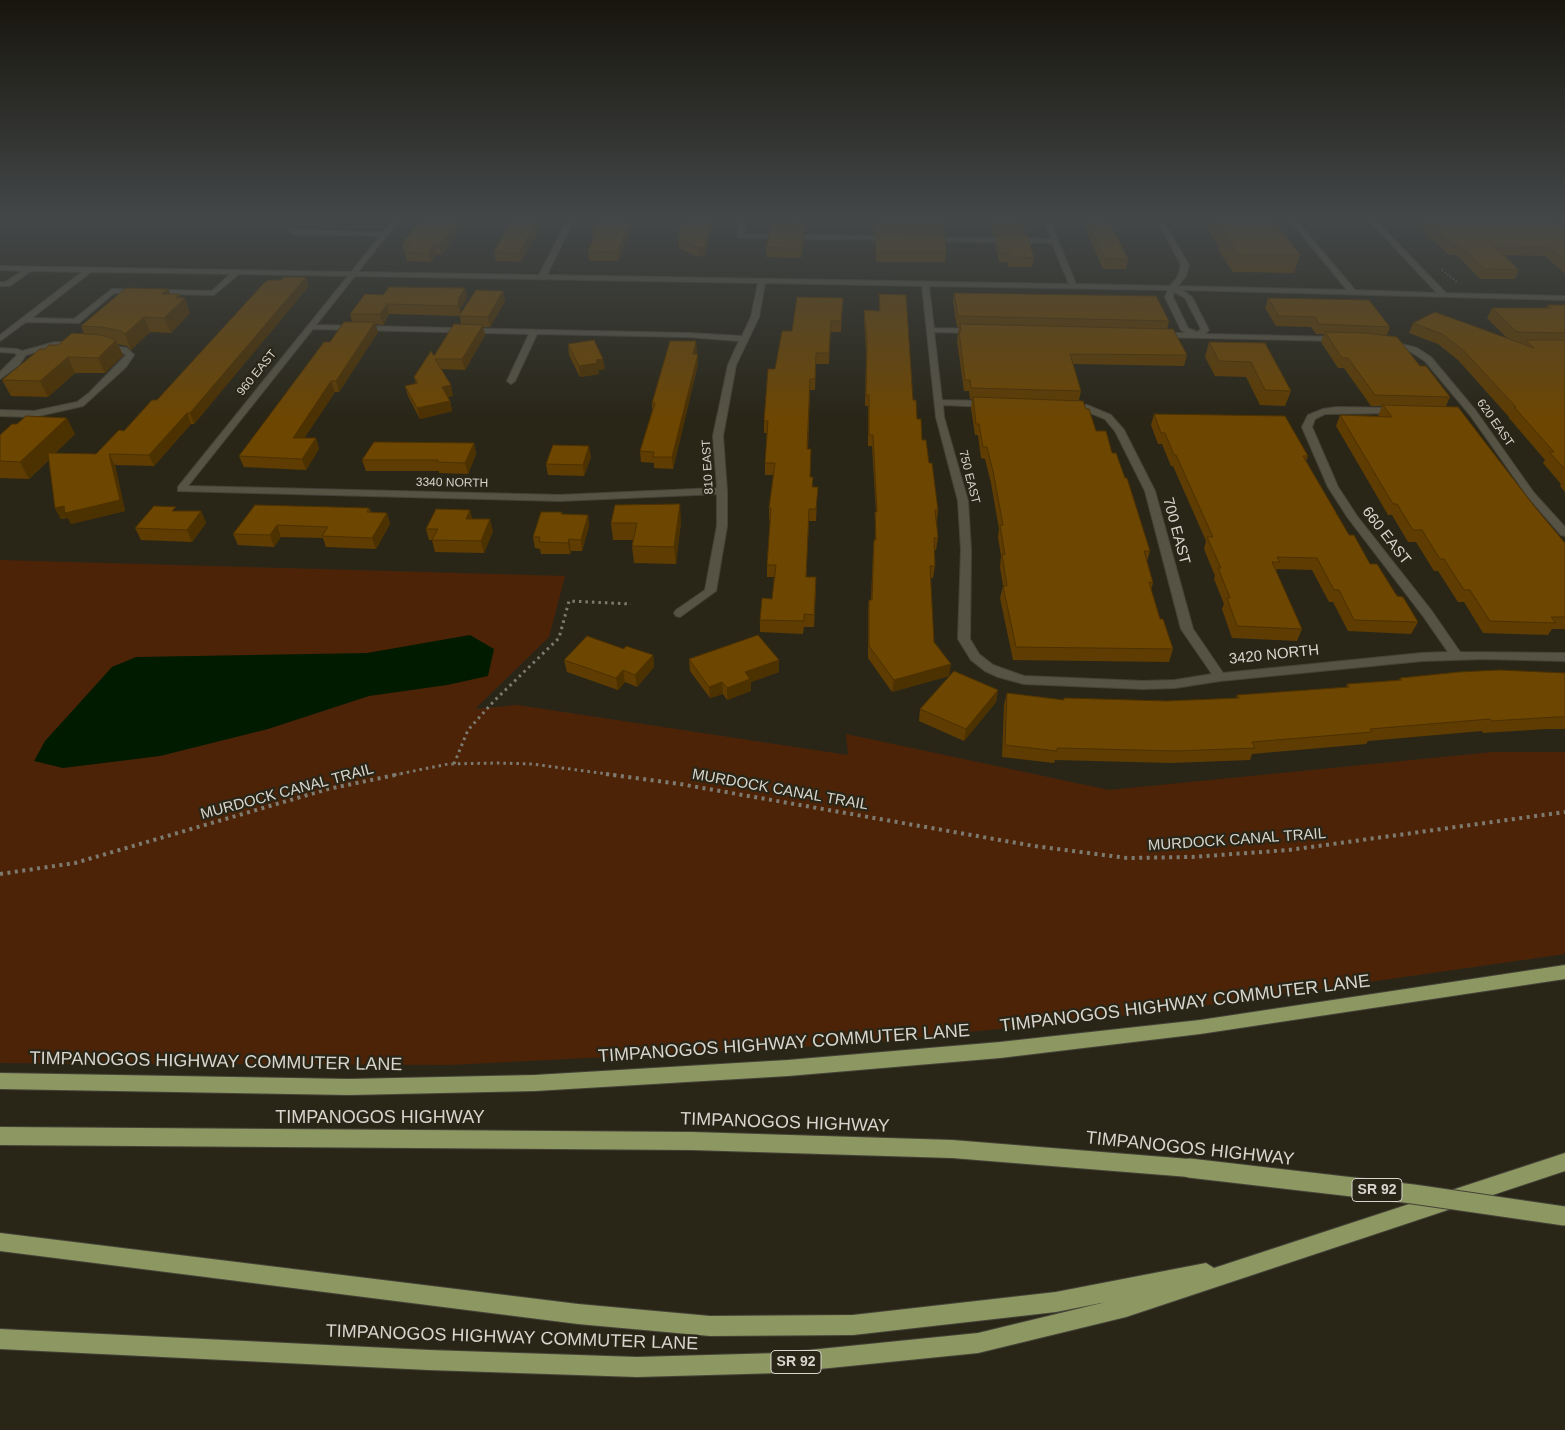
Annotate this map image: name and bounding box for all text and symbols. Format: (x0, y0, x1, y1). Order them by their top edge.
street label: 960 EAST (234, 347, 280, 399)
street label: 620 EAST (1473, 396, 1517, 450)
street label: 810 EAST (699, 439, 717, 495)
street label: 750 EAST (955, 449, 983, 505)
street label: 3340 NORTH (416, 475, 488, 491)
street label: 700 EAST (1158, 496, 1194, 566)
street label: 660 EAST (1358, 504, 1414, 568)
street label: 3420 NORTH (1228, 641, 1320, 669)
street label: MURDOCK CANAL TRAIL (199, 760, 375, 824)
street label: MURDOCK CANAL TRAIL (691, 766, 869, 814)
street label: MURDOCK CANAL TRAIL (1147, 825, 1327, 855)
street label: TIMPANOGOS HIGHWAY COMMUTER LANE (999, 971, 1371, 1037)
street label: TIMPANOGOS HIGHWAY COMMUTER LANE (597, 1020, 971, 1068)
street label: TIMPANOGOS HIGHWAY COMMUTER LANE (29, 1048, 403, 1076)
street label: TIMPANOGOS HIGHWAY (275, 1107, 485, 1129)
street label: TIMPANOGOS HIGHWAY (680, 1109, 890, 1137)
street label: TIMPANOGOS HIGHWAY (1085, 1127, 1295, 1171)
road number: SR 92 (1352, 1178, 1402, 1202)
street label: TIMPANOGOS HIGHWAY COMMUTER LANE (325, 1321, 699, 1355)
road number: SR 92 (771, 1350, 821, 1374)

